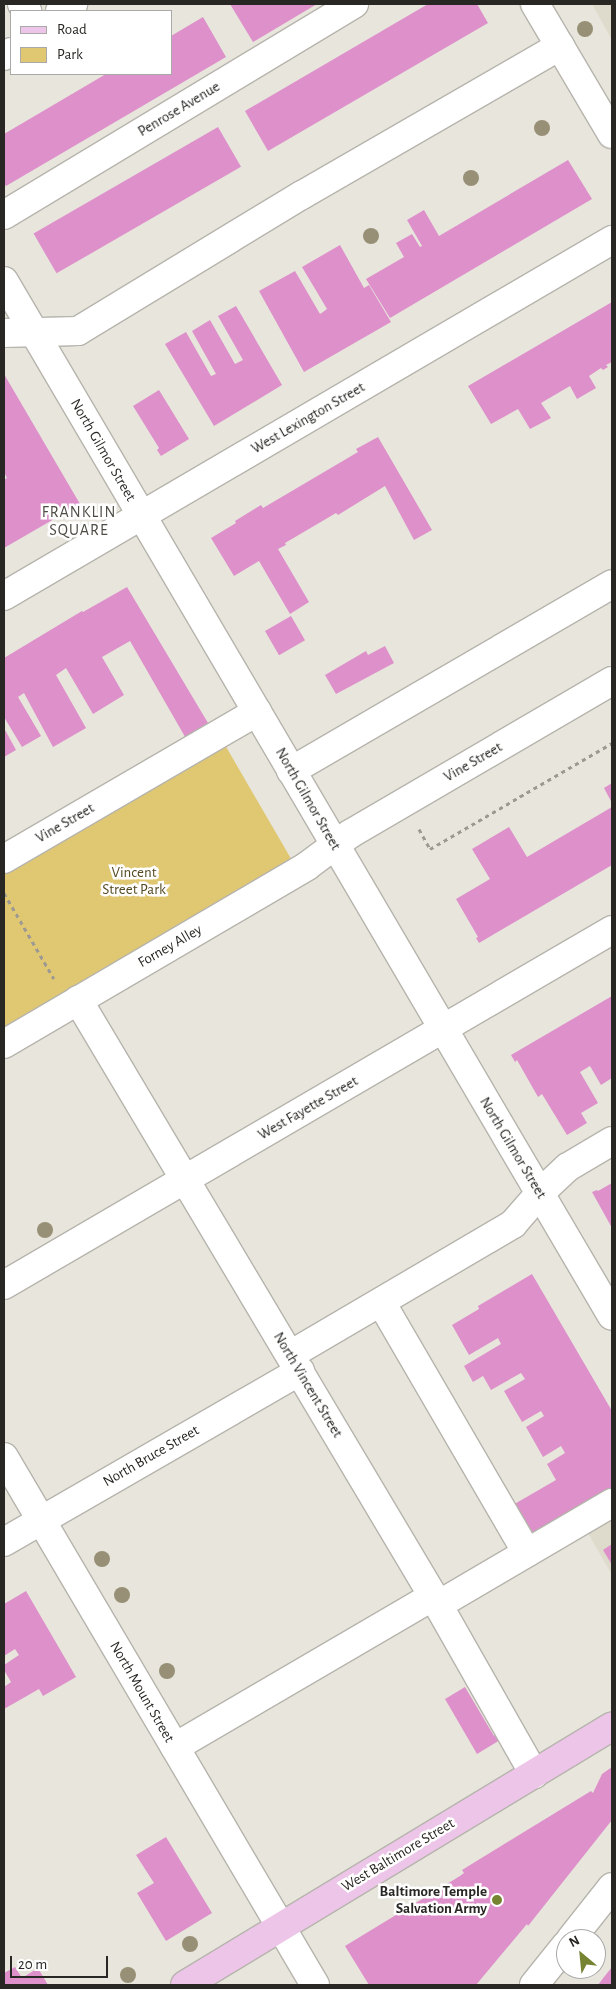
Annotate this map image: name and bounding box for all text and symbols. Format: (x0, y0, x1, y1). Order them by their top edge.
legend (10, 10, 172, 75)
text: Road (57, 22, 87, 37)
text: Park (57, 47, 83, 62)
street label: Penrose Avenue (135, 77, 223, 141)
street label: West Lexington Street (248, 378, 368, 458)
street label: North Gilmor Street (66, 396, 140, 504)
district label: FRANKLIN SQUARE (41, 502, 117, 540)
street label: Vine Street (441, 738, 505, 786)
street label: North Gilmor Street (271, 745, 345, 853)
street label: Vine Street (33, 799, 97, 847)
park label: Vincent Street Park (102, 863, 166, 898)
street label: Forney Alley (135, 920, 205, 972)
street label: West Fayette Street (255, 1072, 361, 1144)
street label: North Gilmor Street (476, 1094, 550, 1202)
street label: North Vincent Street (269, 1329, 347, 1441)
street label: North Bruce Street (100, 1421, 202, 1491)
street label: North Mount Street (106, 1638, 178, 1746)
street label: West Baltimore Street (338, 1814, 458, 1896)
place label: Baltimore Temple Salvation Army (380, 1882, 487, 1917)
marker: Baltimore Temple Salvation Army (491, 1894, 503, 1906)
north arrow (556, 1929, 606, 1979)
text: N (567, 1933, 582, 1950)
scale bar (12, 1946, 110, 1978)
text: 20 m (18, 1957, 47, 1972)

